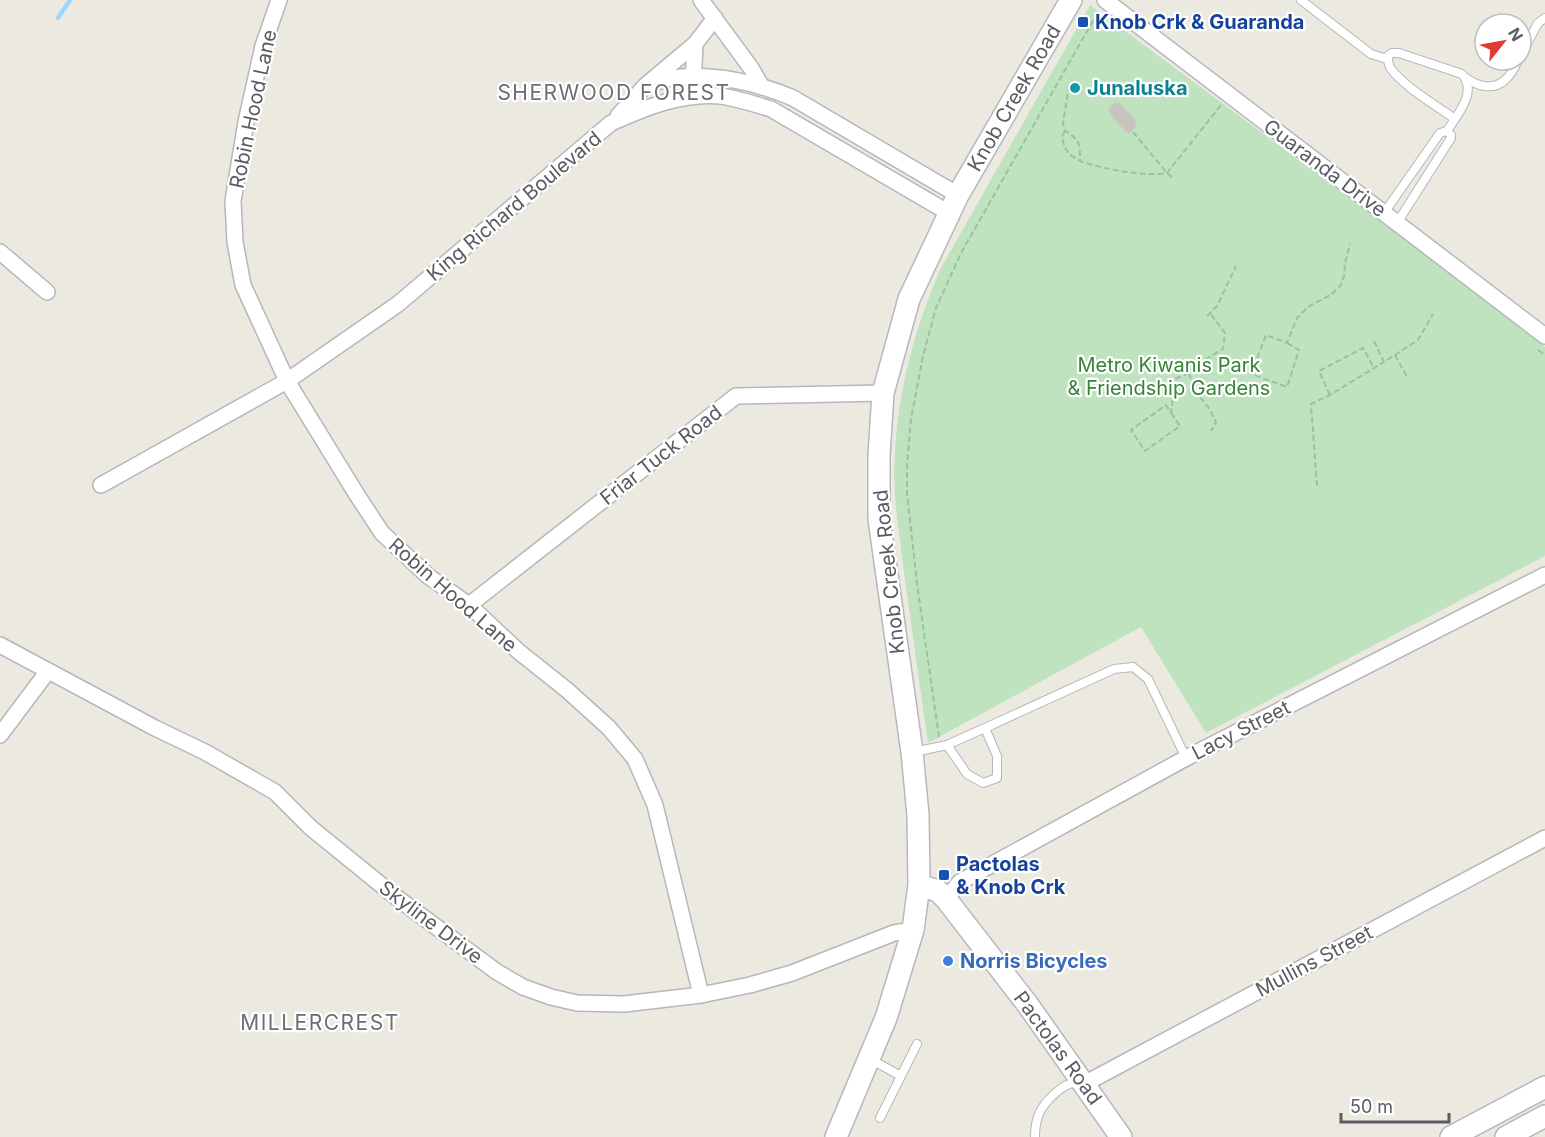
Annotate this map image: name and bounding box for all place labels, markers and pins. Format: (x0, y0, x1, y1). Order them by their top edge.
place label: Knob Crk & Guaranda (1095, 10, 1304, 34)
marker: Knob Crk & Guaranda (1076, 15, 1090, 29)
place label: Junaluska (1087, 76, 1188, 100)
marker: Junaluska (1068, 81, 1082, 95)
place label: Pactolas & Knob Crk (956, 852, 1066, 899)
marker: Pactolas & Knob Crk (937, 868, 951, 882)
place label: Norris Bicycles (960, 949, 1108, 973)
marker: Norris Bicycles (941, 954, 955, 968)

